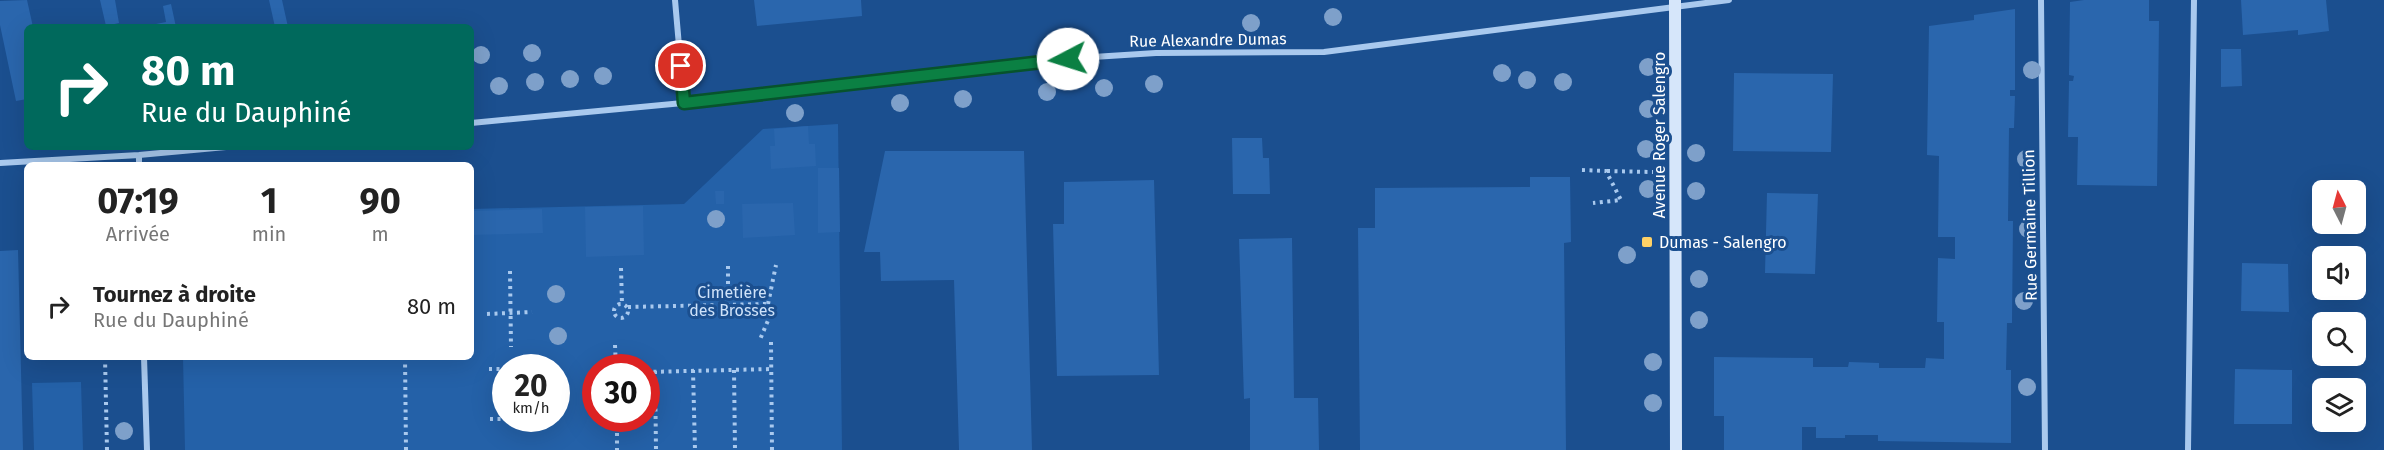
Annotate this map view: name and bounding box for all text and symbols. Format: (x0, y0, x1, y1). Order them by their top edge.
position arrow (1036, 27, 1100, 91)
street label: Rue Alexandre Dumas (1129, 29, 1287, 51)
pin (655, 40, 706, 91)
text: 80 m (141, 46, 235, 96)
icon: right (42, 48, 120, 126)
icon: arrive (664, 49, 697, 82)
street label: Avenue Roger Salengro (1650, 52, 1669, 218)
text: Rue du Dauphiné (141, 97, 351, 129)
street label: Rue Germaine Tillion (2019, 149, 2041, 301)
text: 07:19 (97, 179, 179, 223)
text: 1 (261, 179, 277, 223)
text: 90 (360, 179, 401, 223)
north arrow (2312, 180, 2366, 234)
map controls (2312, 180, 2366, 432)
text: Arrivée (106, 222, 170, 246)
text: min (252, 222, 286, 246)
text: m (372, 222, 389, 246)
place label: Dumas - Salengro (1659, 233, 1787, 252)
marker: Dumas - Salengro (1640, 235, 1654, 249)
button: sound (2312, 246, 2366, 300)
text: Tournez à droite (93, 281, 256, 308)
park label: Cimetière des Brosses (689, 283, 775, 320)
icon: right (42, 290, 75, 323)
text: 80 m (407, 293, 456, 320)
text: Rue du Dauphiné (93, 308, 249, 332)
button: search (2312, 312, 2366, 366)
speed limit sign: 30 (582, 354, 660, 432)
text: 20 (514, 368, 548, 404)
button: layers (2312, 378, 2366, 432)
text: km/h (512, 399, 550, 417)

